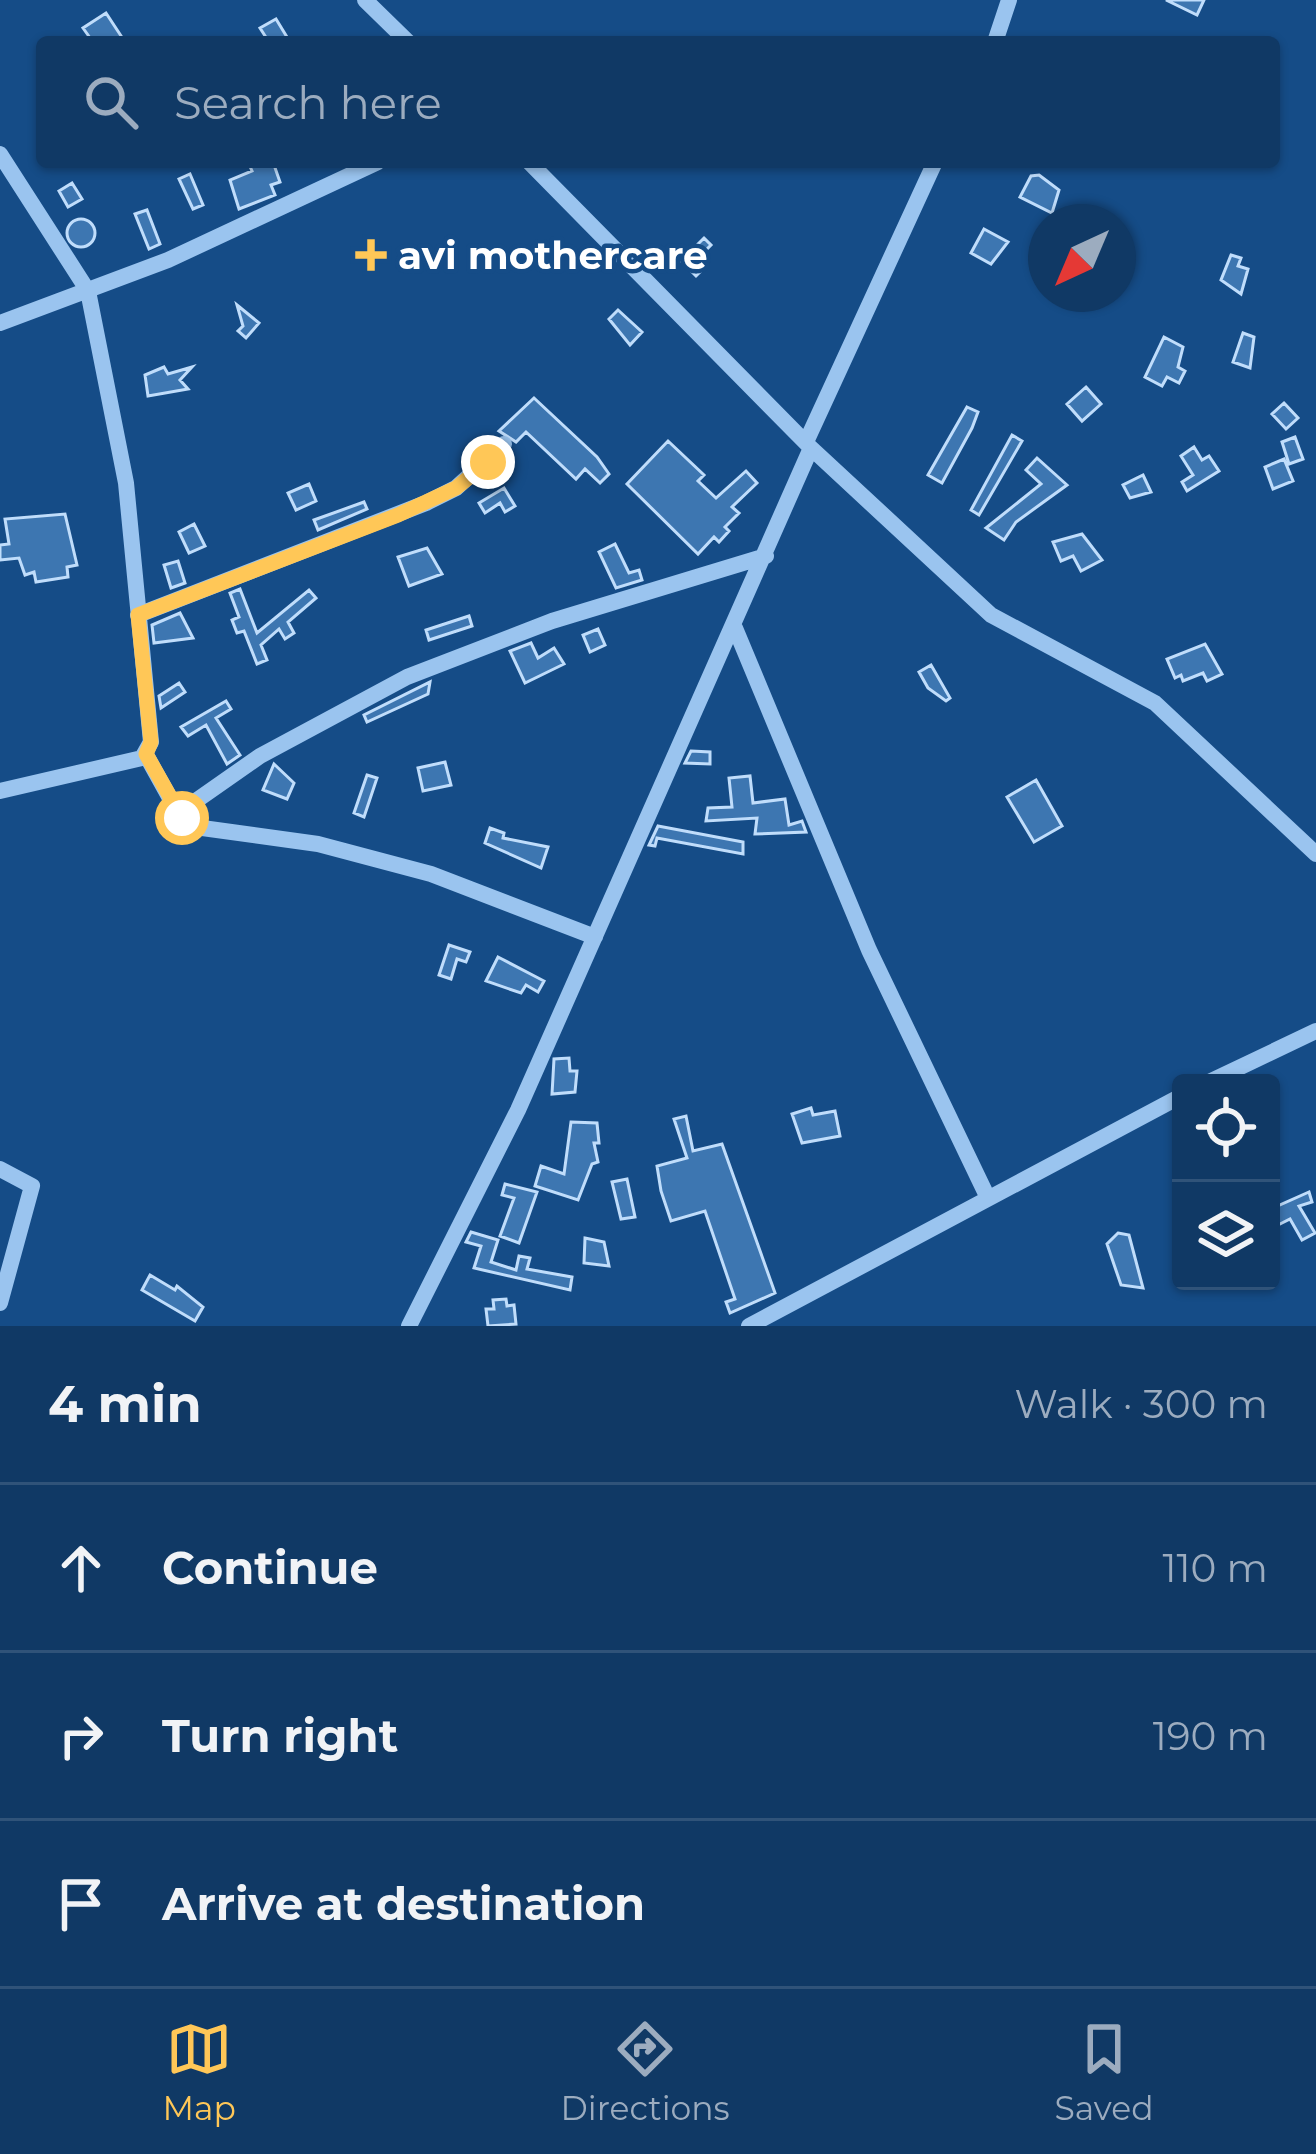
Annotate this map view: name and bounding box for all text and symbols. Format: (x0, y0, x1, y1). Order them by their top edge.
search box (36, 36, 1280, 168)
icon: search (78, 69, 144, 135)
text: Search here (174, 75, 442, 130)
north arrow (1028, 204, 1136, 312)
place label: avi mothercare (398, 231, 708, 279)
marker: avi mothercare (355, 239, 387, 271)
route end (461, 435, 515, 489)
route start (155, 791, 209, 845)
map controls (1172, 1074, 1280, 1290)
button: locate (1172, 1074, 1280, 1182)
button: layers (1172, 1182, 1280, 1290)
text: 4 min (48, 1373, 202, 1435)
text: Walk · 300 m (1014, 1380, 1268, 1428)
icon: ahead (48, 1535, 114, 1601)
text: Continue (162, 1540, 378, 1595)
text: 110 m (1162, 1544, 1268, 1592)
icon: right (48, 1703, 114, 1769)
text: Turn right (162, 1708, 398, 1763)
text: 190 m (1153, 1712, 1268, 1760)
icon: arrive (48, 1871, 114, 1937)
text: Arrive at destination (162, 1876, 645, 1931)
tab: Map (162, 2016, 236, 2128)
tab: Directions (561, 2016, 730, 2128)
tab: Saved (1054, 2016, 1154, 2128)

